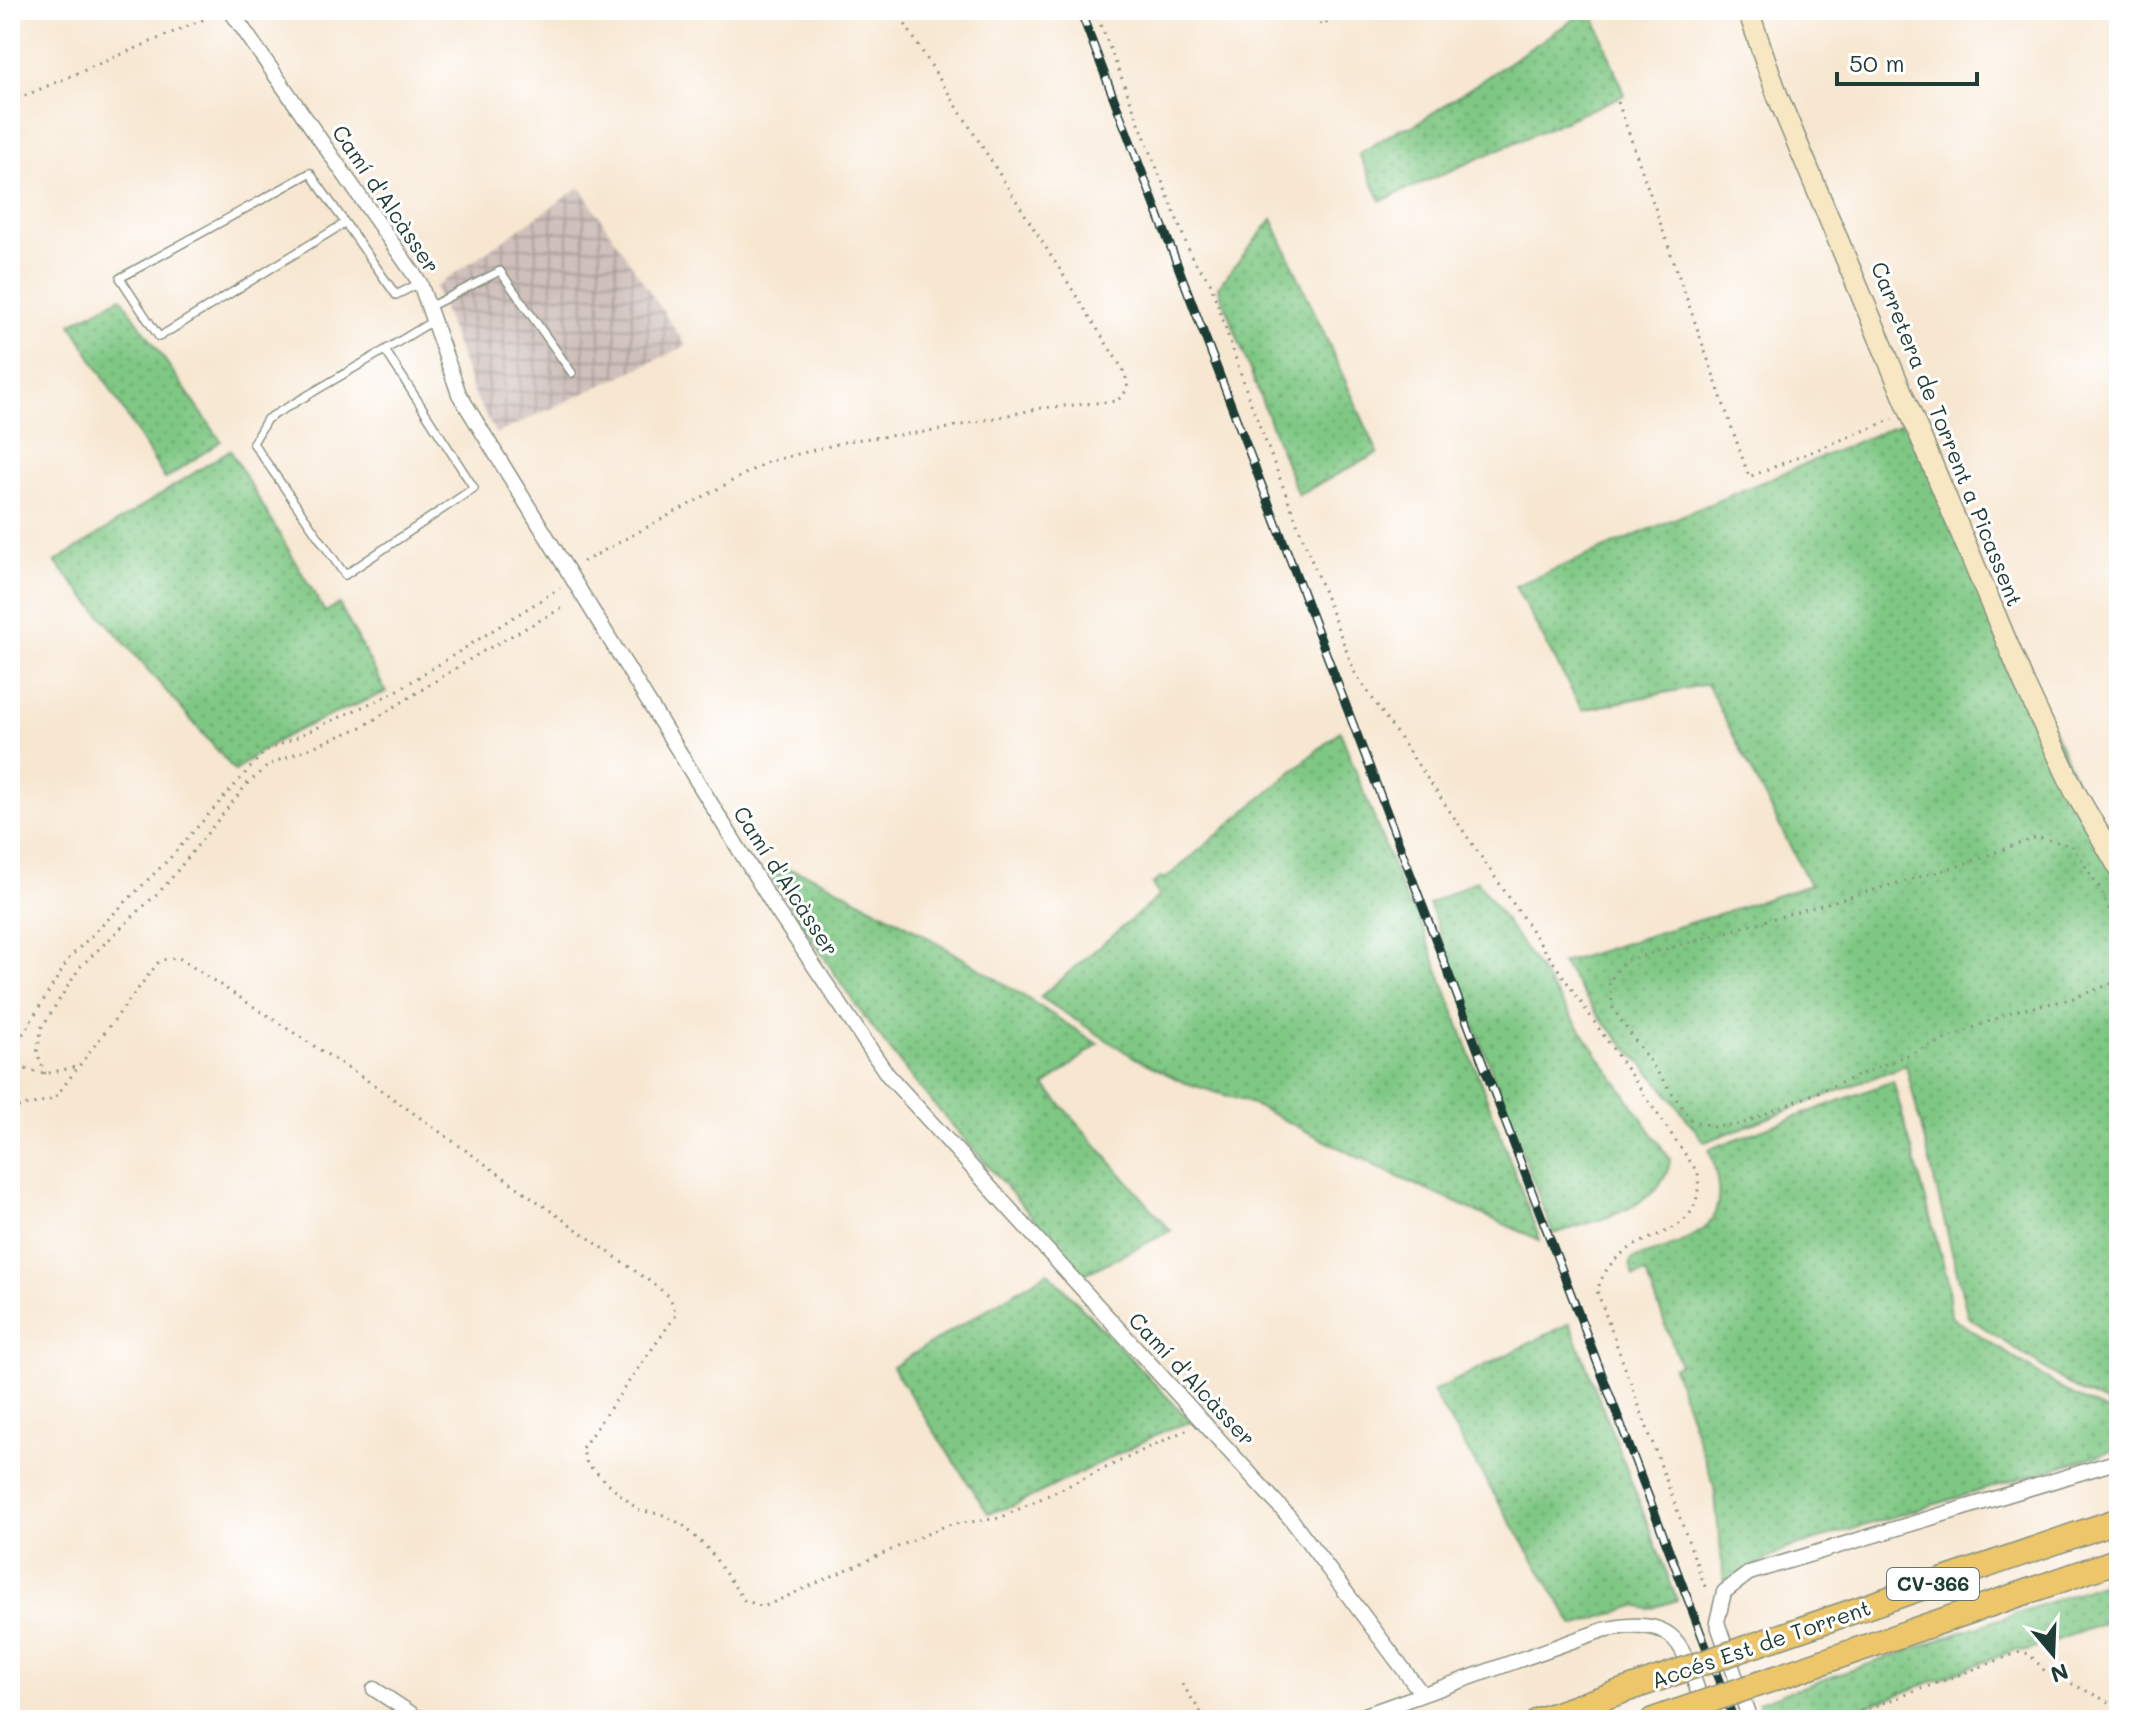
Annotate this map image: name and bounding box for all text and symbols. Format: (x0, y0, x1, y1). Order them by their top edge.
scale bar (1837, 36, 1977, 86)
text: 50 m (1849, 47, 1905, 78)
street label: Camí d'Alcàsser (326, 119, 447, 279)
street label: Carretera de Torrent a Picassent (1865, 257, 2030, 610)
street label: Camí d'Alcàsser (727, 800, 846, 961)
street label: Camí d'Alcàsser (1123, 1305, 1262, 1452)
road number: CV-366 (1887, 1568, 1979, 1600)
street label: Accés Est de Torrent (1647, 1592, 1874, 1695)
north arrow (2013, 1614, 2093, 1694)
text: N (2047, 1657, 2072, 1690)

